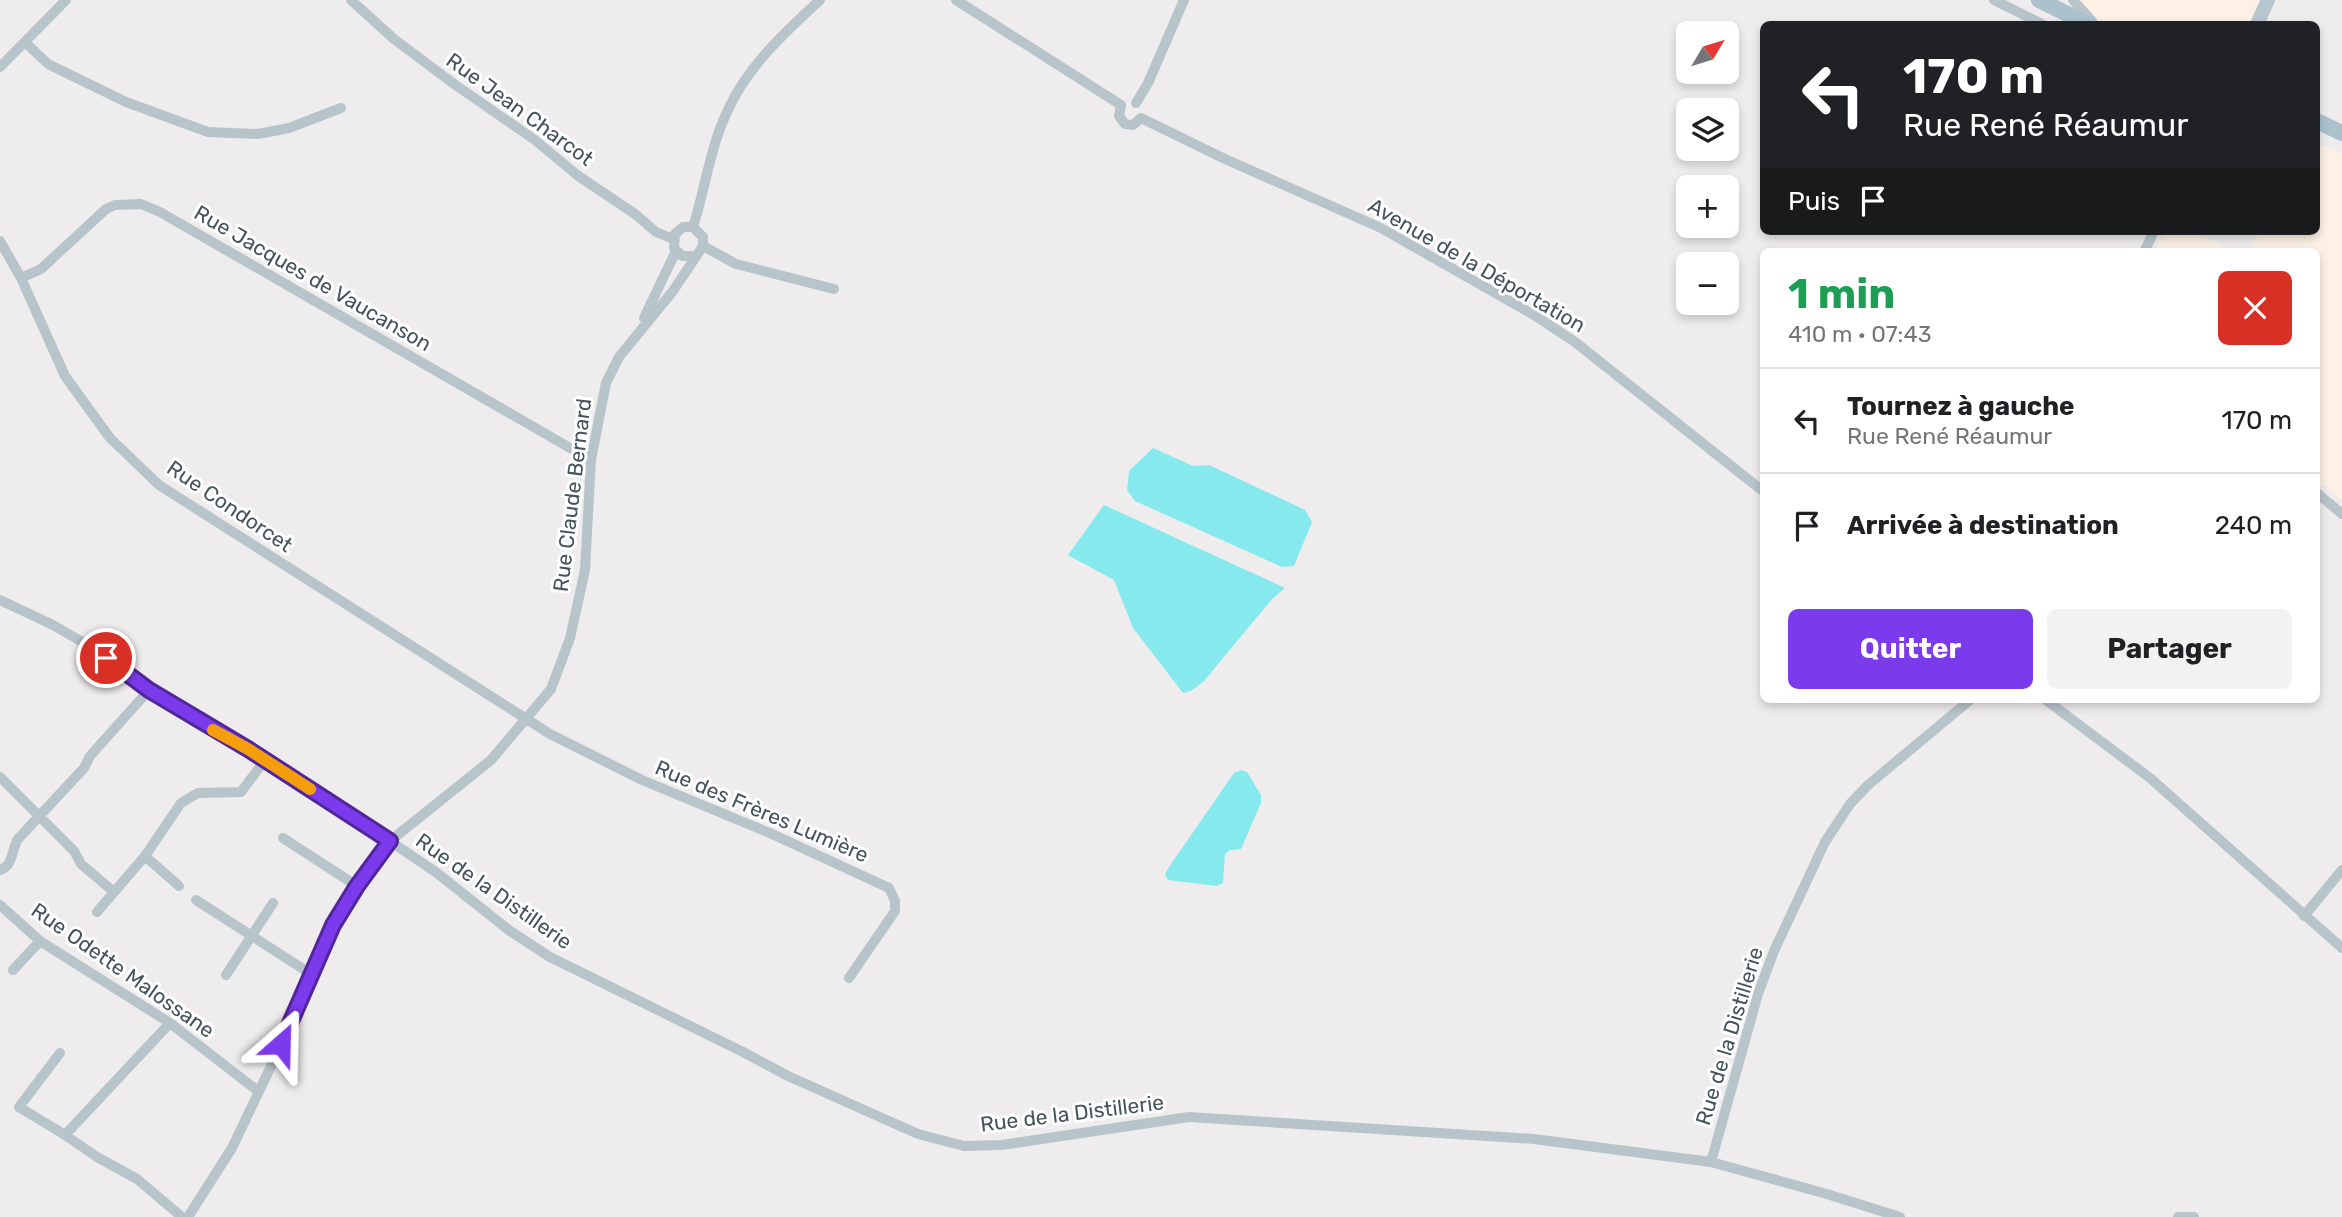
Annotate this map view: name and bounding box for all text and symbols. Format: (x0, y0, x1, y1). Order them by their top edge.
north arrow (1676, 21, 1740, 84)
map controls (1676, 21, 1739, 315)
street label: Rue Jean Charcot (442, 47, 598, 171)
text: 170 m (1903, 47, 2044, 105)
icon: left (1788, 49, 1879, 140)
button: layers (1676, 98, 1739, 161)
text: Rue René Réaumur (1903, 106, 2188, 144)
button: + (1676, 175, 1739, 238)
icon: arrive (1854, 182, 1892, 220)
text: Puis (1788, 186, 1840, 217)
street label: Avenue de la Déportation (1364, 193, 1590, 337)
street label: Rue Jacques de Vaucanson (190, 200, 436, 356)
button: − (1676, 252, 1739, 315)
text: 1 min (1788, 269, 1895, 319)
button: close (2218, 271, 2292, 345)
text: 410 m · 07:43 (1788, 320, 1932, 348)
text: Tournez à gauche (1847, 391, 2075, 422)
street label: Rue Claude Bernard (548, 397, 596, 593)
icon: left (1788, 402, 1826, 440)
text: 170 m (2222, 405, 2292, 436)
text: Rue René Réaumur (1847, 422, 2052, 450)
street label: Rue Condorcet (163, 455, 297, 557)
icon: arrive (1788, 507, 1826, 545)
text: Arrivée à destination (1847, 510, 2119, 541)
text: 240 m (2215, 510, 2292, 541)
button: Quitter (1788, 609, 2033, 689)
button: Partager (2047, 609, 2292, 689)
pin (76, 628, 136, 688)
icon: arrive (87, 639, 125, 677)
street label: Rue des Frères Lumière (651, 755, 873, 867)
street label: Rue de la Distillerie (411, 828, 577, 954)
street label: Rue Odette Malossane (27, 897, 219, 1043)
street label: Rue de la Distillerie (1690, 944, 1768, 1128)
position arrow (244, 1007, 318, 1081)
street label: Rue de la Distillerie (979, 1089, 1165, 1137)

